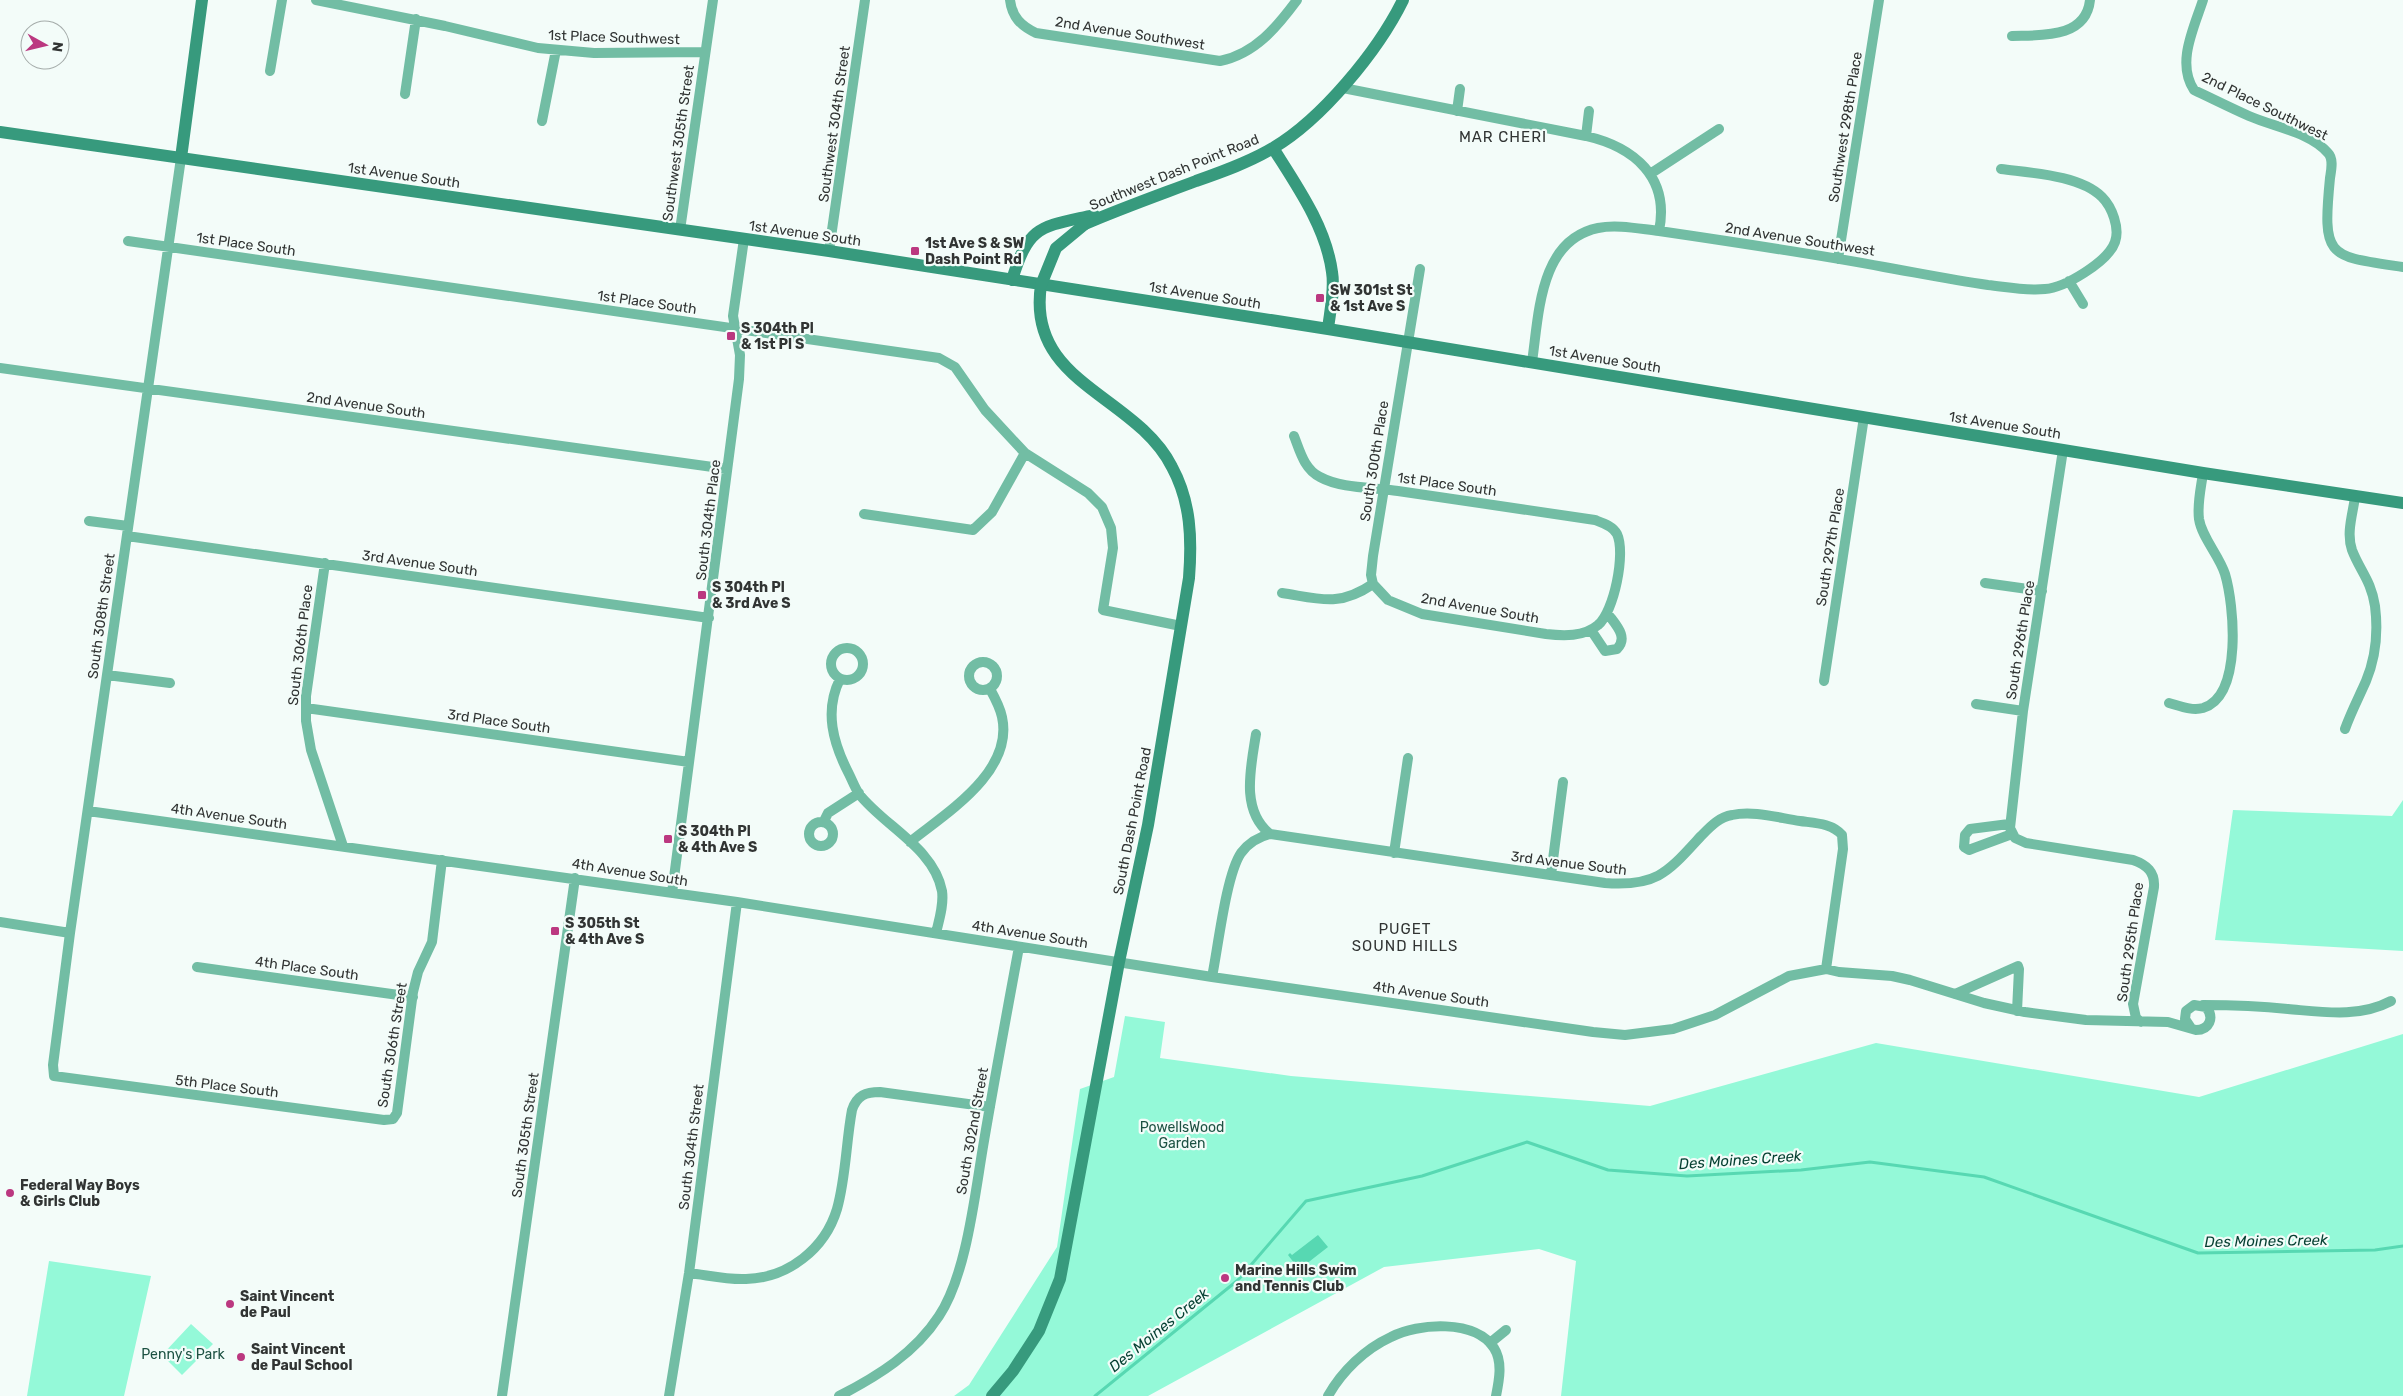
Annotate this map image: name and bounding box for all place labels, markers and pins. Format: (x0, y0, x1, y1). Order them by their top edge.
place label: 1st Ave S & SW Dash Point Rd (925, 235, 1024, 268)
marker: 1st Ave S & SW Dash Point Rd (909, 245, 921, 257)
place label: SW 301st St & 1st Ave S (1330, 282, 1413, 315)
marker: SW 301st St & 1st Ave S (1314, 292, 1326, 304)
place label: S 304th Pl & 1st Pl S (741, 320, 814, 353)
marker: S 304th Pl & 1st Pl S (725, 330, 737, 342)
place label: S 304th Pl & 3rd Ave S (712, 579, 790, 612)
marker: S 304th Pl & 3rd Ave S (696, 589, 708, 601)
place label: S 304th Pl & 4th Ave S (678, 823, 757, 856)
marker: S 304th Pl & 4th Ave S (662, 833, 674, 845)
place label: S 305th St & 4th Ave S (565, 915, 644, 948)
marker: S 305th St & 4th Ave S (549, 925, 561, 937)
place label: Federal Way Boys & Girls Club (20, 1177, 140, 1210)
marker: Federal Way Boys & Girls Club (4, 1187, 16, 1199)
place label: Marine Hills Swim and Tennis Club (1235, 1262, 1357, 1295)
marker: Marine Hills Swim and Tennis Club (1219, 1272, 1231, 1284)
place label: Saint Vincent de Paul (240, 1288, 335, 1321)
marker: Saint Vincent de Paul (224, 1298, 236, 1310)
place label: Saint Vincent de Paul School (251, 1341, 352, 1374)
marker: Saint Vincent de Paul School (235, 1351, 247, 1363)

